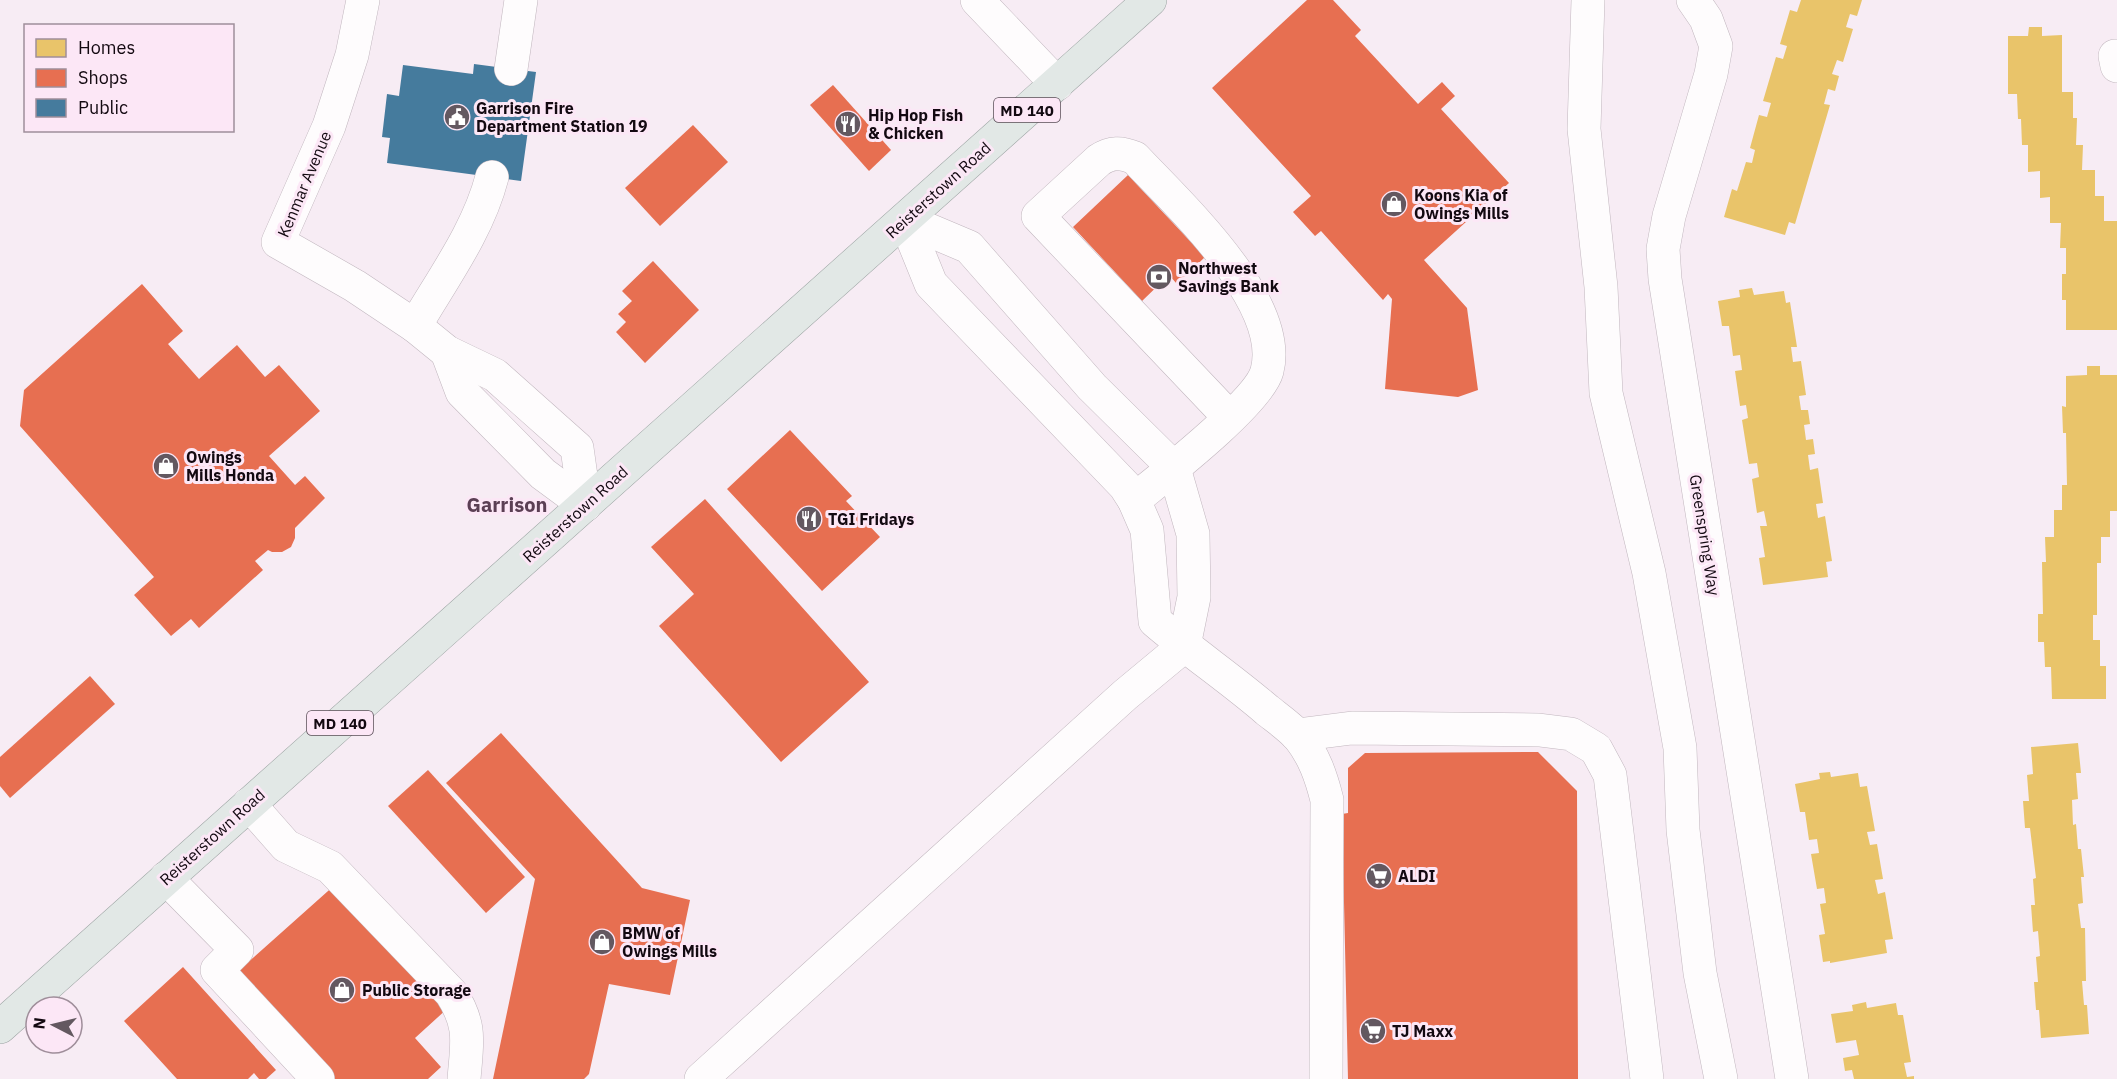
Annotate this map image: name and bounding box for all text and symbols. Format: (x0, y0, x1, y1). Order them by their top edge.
legend (24, 24, 234, 132)
text: Homes (78, 36, 135, 59)
text: Shops (78, 66, 128, 89)
text: Public (78, 96, 128, 119)
place label: Garrison Fire Department Station 19 (476, 98, 648, 136)
road number: MD 140 (994, 98, 1060, 122)
public building icon: Garrison Fire Department Station 19 (442, 102, 472, 132)
place label: Hip Hop Fish & Chicken (868, 105, 963, 143)
restaurant icon: Hip Hop Fish & Chicken (833, 109, 863, 139)
street label: Kenmar Avenue (273, 128, 335, 240)
street label: Reisterstown Road (881, 137, 995, 243)
place label: Koons Kia of Owings Mills (1414, 185, 1509, 223)
shop icon: Koons Kia of Owings Mills (1379, 189, 1409, 219)
place label: Northwest Savings Bank (1178, 258, 1280, 296)
bank icon: Northwest Savings Bank (1144, 262, 1174, 292)
place label: Owings Mills Honda (186, 447, 274, 485)
shop icon: Owings Mills Honda (151, 451, 181, 481)
street label: Reisterstown Road (518, 461, 632, 567)
street label: Greenspring Way (1686, 473, 1724, 597)
district label: Garrison (467, 491, 547, 518)
restaurant icon: TGI Fridays (794, 504, 824, 534)
place label: TGI Fridays (828, 509, 914, 529)
road number: MD 140 (307, 711, 373, 735)
street label: Reisterstown Road (155, 784, 269, 890)
supermarket icon: ALDI (1364, 861, 1394, 891)
place label: ALDI (1398, 866, 1436, 886)
place label: BMW of Owings Mills (622, 923, 717, 961)
shop icon: BMW of Owings Mills (587, 927, 617, 957)
shop icon: Public Storage (327, 975, 357, 1005)
place label: Public Storage (362, 980, 471, 1000)
north arrow (24, 995, 84, 1055)
text: N (28, 1016, 50, 1030)
supermarket icon: TJ Maxx (1358, 1016, 1388, 1046)
place label: TJ Maxx (1392, 1021, 1453, 1041)

